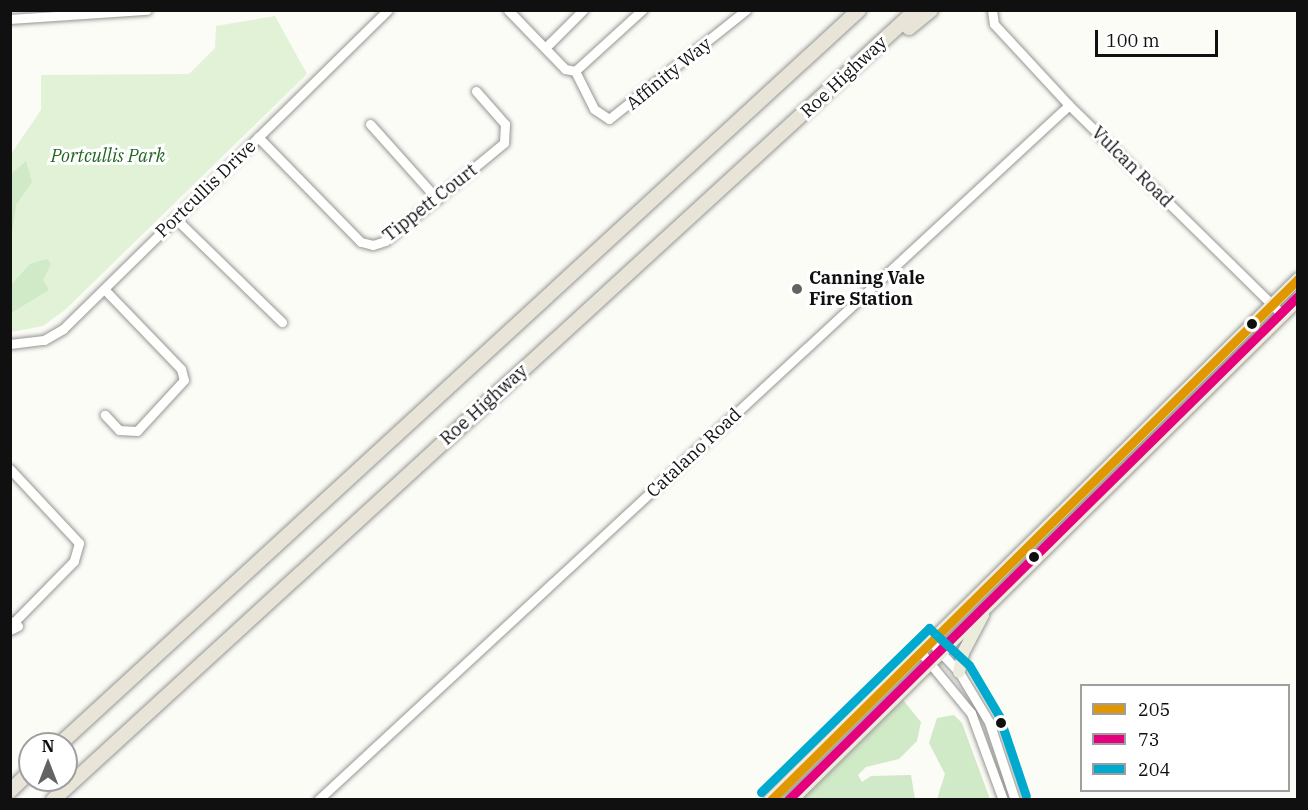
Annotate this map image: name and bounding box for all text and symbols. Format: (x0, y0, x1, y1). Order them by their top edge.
scale bar (1098, 18, 1221, 56)
text: 100 m (1106, 29, 1160, 52)
street label: Roe Highway (796, 32, 892, 122)
street label: Affinity Way (622, 33, 716, 115)
street label: Vulcan Road (1087, 122, 1177, 212)
street label: Portcullis Drive (151, 136, 261, 242)
park label: Portcullis Park (51, 145, 165, 167)
street label: Tippett Court (379, 160, 481, 246)
place label: Canning Vale Fire Station (809, 268, 925, 310)
marker: Canning Vale Fire Station (790, 282, 804, 296)
unlabelled marker (1246, 318, 1258, 330)
street label: Roe Highway (436, 360, 532, 450)
street label: Catalano Road (642, 404, 746, 502)
unlabelled marker (1028, 551, 1040, 563)
legend (1080, 684, 1290, 792)
text: 205 (1138, 698, 1170, 721)
unlabelled marker (995, 717, 1007, 729)
text: 73 (1138, 728, 1160, 751)
north arrow (18, 732, 78, 792)
text: N (42, 736, 54, 756)
text: 204 (1138, 758, 1170, 781)

